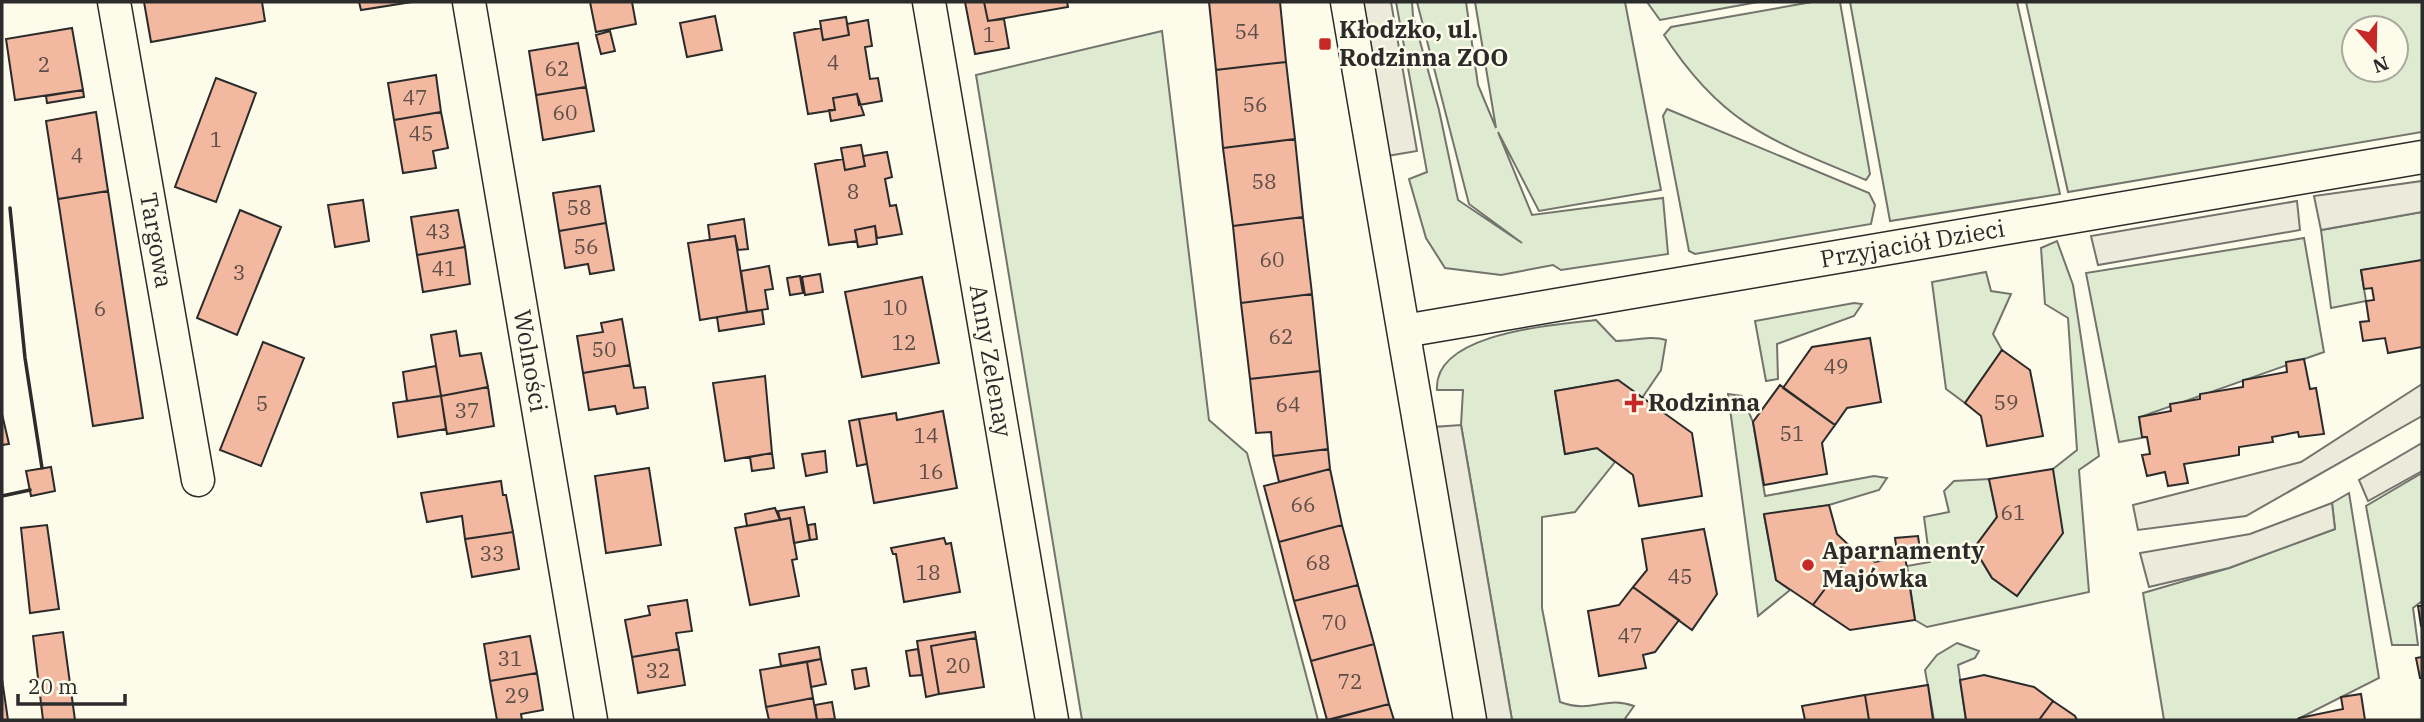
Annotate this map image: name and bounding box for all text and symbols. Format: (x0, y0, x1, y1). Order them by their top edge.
place label: Kłodzko, ul. Rodzinna ZOO (1339, 13, 1509, 73)
north arrow (2340, 14, 2410, 84)
house number: 54 (1234, 17, 1260, 45)
house number: 1 (983, 20, 995, 48)
marker: Kłodzko, ul. Rodzinna ZOO (1317, 36, 1333, 52)
house number: 4 (827, 48, 839, 76)
house number: 2 (38, 50, 50, 78)
text: N (2370, 51, 2392, 79)
house number: 62 (544, 54, 570, 82)
house number: 47 (402, 83, 428, 111)
house number: 56 (1242, 90, 1268, 118)
house number: 60 (552, 98, 578, 126)
house number: 45 (408, 119, 434, 147)
house number: 1 (210, 125, 222, 153)
house number: 4 (71, 141, 83, 169)
house number: 58 (1251, 167, 1277, 195)
house number: 8 (847, 177, 859, 205)
street label: Targowa (133, 190, 181, 290)
house number: 58 (566, 193, 592, 221)
street label: Przyjaciół Dzieci (1818, 212, 2007, 275)
house number: 43 (425, 217, 451, 245)
house number: 56 (573, 232, 599, 260)
house number: 60 (1259, 245, 1285, 273)
house number: 41 (431, 254, 457, 282)
house number: 3 (233, 258, 245, 286)
street label: Anny Zelenay (963, 282, 1020, 440)
house number: 10 (882, 293, 908, 321)
house number: 6 (94, 294, 106, 322)
street label: Wolności (507, 307, 555, 414)
house number: 62 (1268, 322, 1294, 350)
house number: 12 (891, 328, 917, 356)
house number: 50 (591, 335, 617, 363)
house number: 49 (1823, 352, 1849, 380)
place label: Rodzinna (1648, 386, 1761, 418)
house number: 59 (1993, 388, 2019, 416)
house number: 5 (256, 389, 268, 417)
house number: 64 (1275, 390, 1301, 418)
marker: Rodzinna (1626, 395, 1642, 411)
house number: 37 (454, 396, 480, 424)
house number: 51 (1779, 419, 1805, 447)
house number: 14 (913, 421, 939, 449)
house number: 16 (918, 457, 944, 485)
house number: 66 (1290, 490, 1316, 518)
house number: 61 (2000, 498, 2026, 526)
place label: Aparnamenty Majówka (1822, 534, 1985, 594)
house number: 33 (479, 539, 505, 567)
house number: 68 (1305, 548, 1331, 576)
marker: Aparnamenty Majówka (1800, 557, 1816, 573)
house number: 18 (915, 558, 941, 586)
house number: 45 (1667, 562, 1693, 590)
house number: 70 (1321, 608, 1347, 636)
house number: 47 (1617, 621, 1643, 649)
house number: 31 (497, 644, 523, 672)
house number: 20 (945, 651, 971, 679)
house number: 32 (645, 656, 671, 684)
scale bar (18, 662, 124, 706)
house number: 72 (1337, 667, 1363, 695)
text: 20 m (28, 672, 78, 700)
house number: 29 (504, 681, 530, 709)

